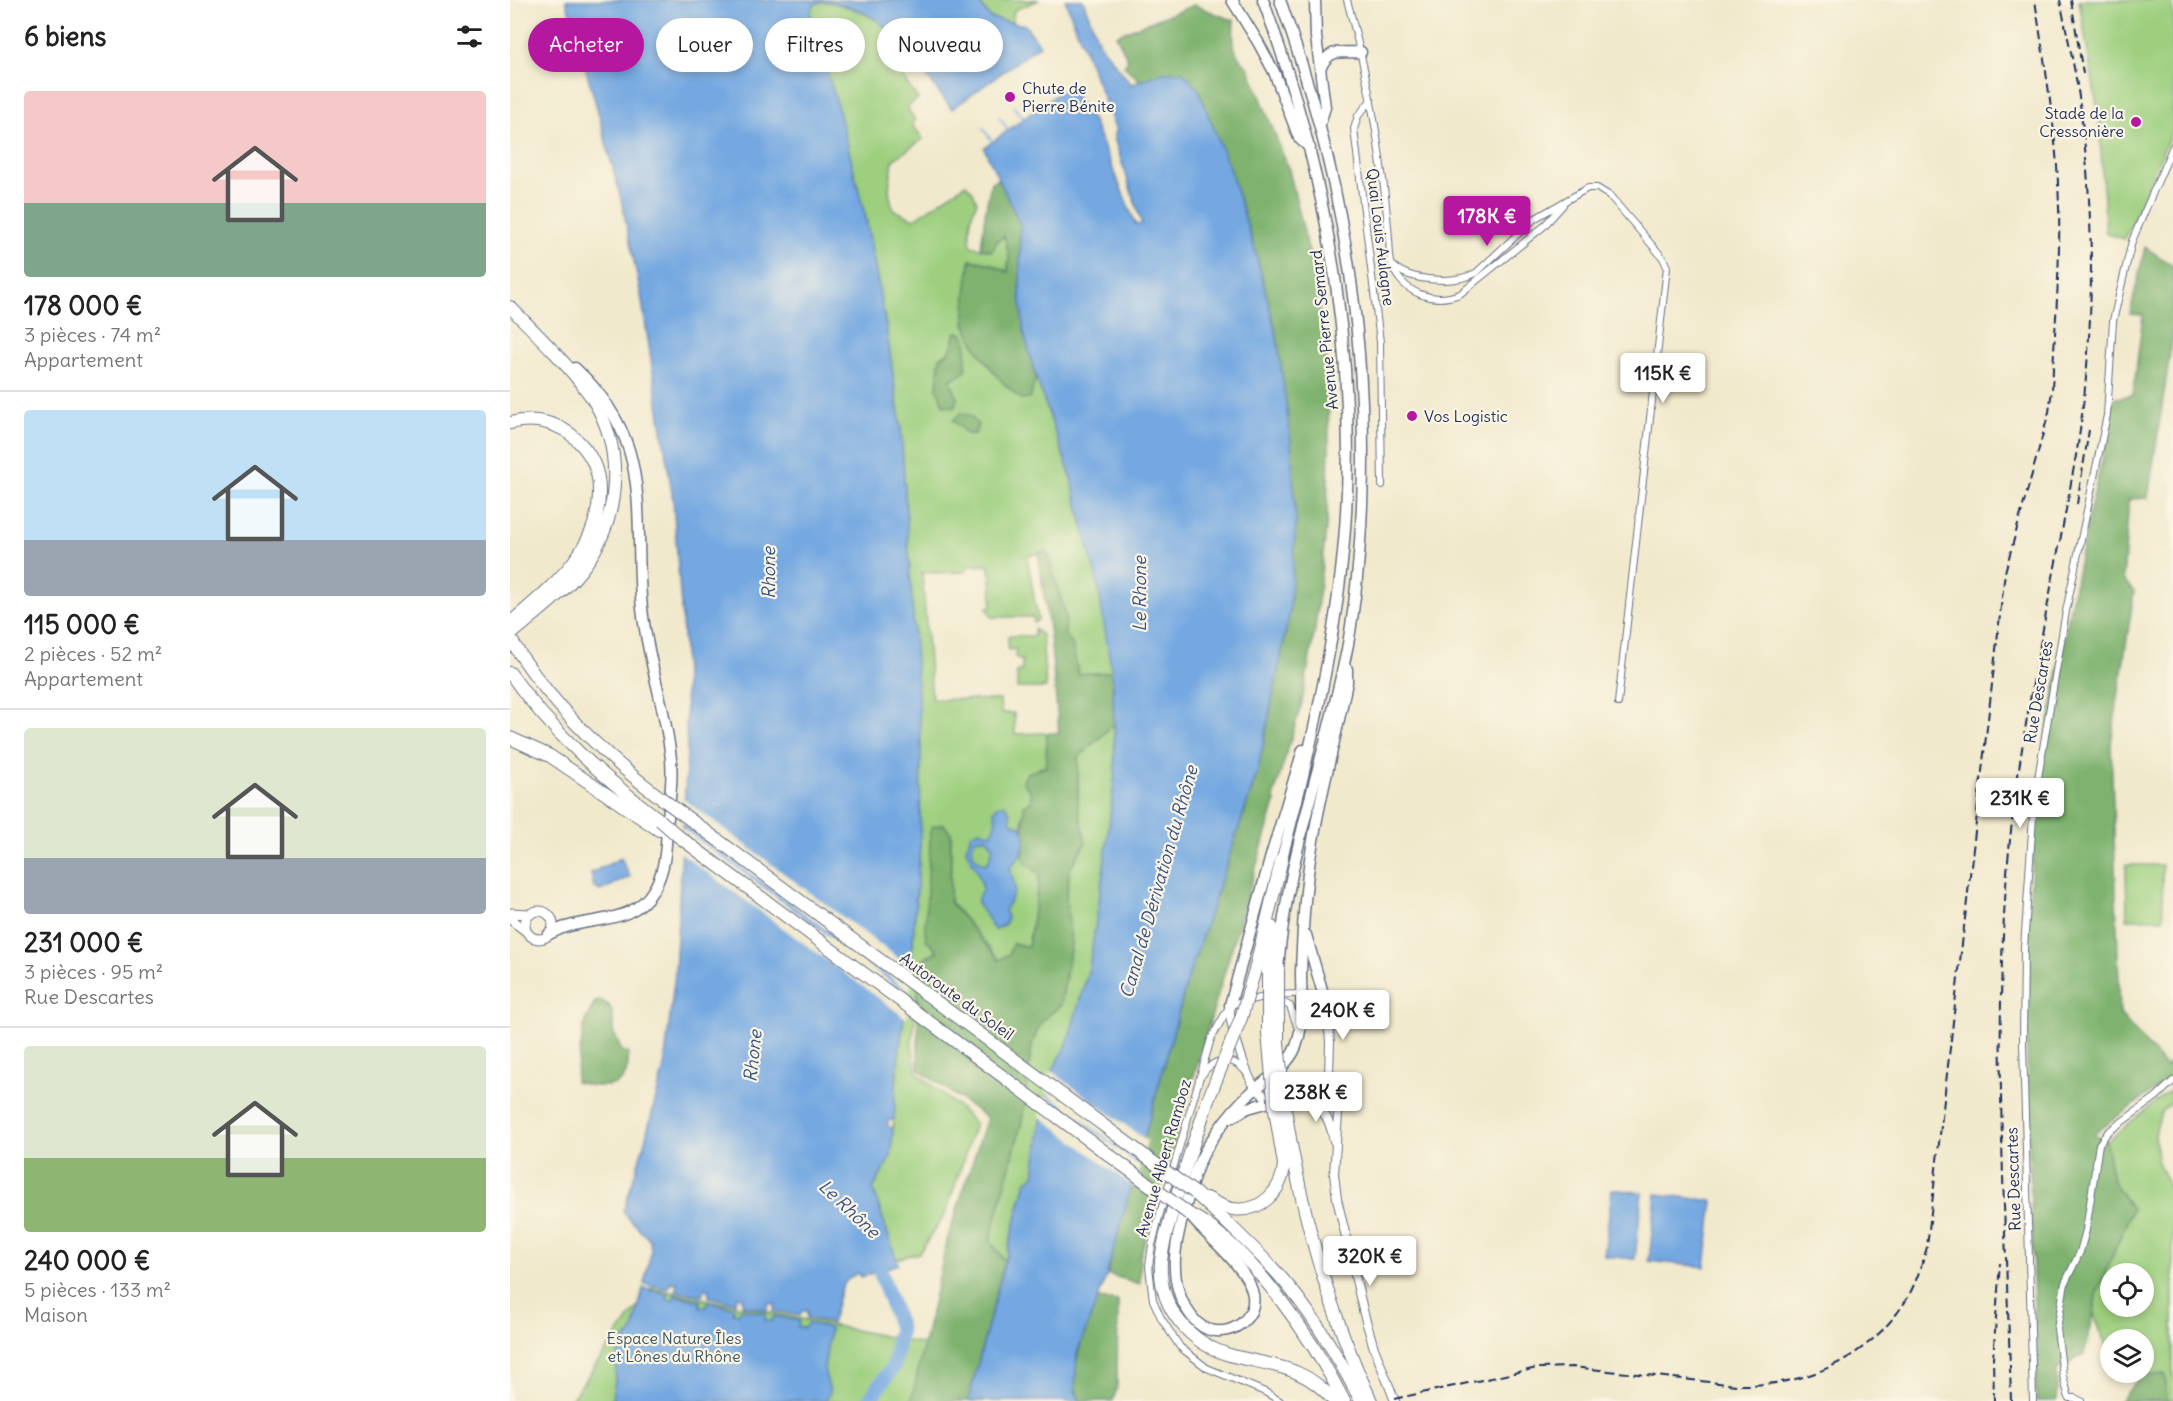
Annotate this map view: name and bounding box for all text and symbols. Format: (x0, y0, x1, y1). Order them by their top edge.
chip: Acheter (528, 18, 644, 72)
chip: Louer (656, 18, 753, 72)
chip: Filtres (765, 18, 865, 72)
chip: Nouveau (877, 18, 1003, 72)
text: 6 biens (24, 20, 106, 53)
icon: filters (453, 20, 486, 53)
place label: Chute de Pierre Bénite (1022, 78, 1115, 116)
marker: Chute de Pierre Bénite (1003, 90, 1017, 104)
place label: Stade de la Cressonière (2039, 103, 2124, 141)
marker: Stade de la Cressonière (2129, 115, 2143, 129)
icon: home (201, 130, 309, 238)
street label: Quai Louis Aulagne (1363, 167, 1399, 307)
pin: 178K € (1438, 196, 1536, 247)
text: 178K € (1457, 203, 1517, 228)
street label: Avenue Pierre Semard (1306, 249, 1342, 411)
text: 178 000 € (24, 289, 142, 322)
text: 3 pièces · 74 m² (24, 322, 161, 347)
text: Appartement (24, 347, 143, 372)
pin: 115K € (1614, 353, 1712, 404)
text: 115K € (1634, 360, 1692, 385)
place label: Vos Logistic (1424, 406, 1508, 426)
marker: Vos Logistic (1405, 409, 1419, 423)
icon: home (201, 449, 309, 557)
water label: Rhone (757, 546, 780, 599)
water label: Le Rhone (1128, 555, 1151, 632)
text: 115 000 € (24, 608, 140, 641)
street label: Rue Descartes (2019, 639, 2057, 745)
text: 2 pièces · 52 m² (24, 641, 162, 666)
text: Appartement (24, 666, 143, 691)
water label: Canal de Dérivation du Rhône (1114, 762, 1203, 1001)
icon: home (201, 767, 309, 875)
pin: 231K € (1971, 778, 2069, 829)
text: 231K € (1990, 785, 2050, 810)
text: 231 000 € (24, 926, 143, 959)
street label: Autoroute du Soleil (896, 948, 1018, 1044)
text: 3 pièces · 95 m² (24, 959, 163, 984)
text: Rue Descartes (24, 984, 154, 1009)
pin: 240K € (1294, 990, 1392, 1041)
text: 240K € (1310, 997, 1376, 1022)
water label: Rhone (738, 1028, 767, 1083)
pin: 238K € (1267, 1072, 1365, 1123)
street label: Avenue Albert Ramboz (1131, 1077, 1195, 1239)
text: 238K € (1284, 1079, 1348, 1104)
icon: home (201, 1085, 309, 1193)
street label: Rue Descartes (2001, 1127, 2025, 1231)
water label: Le Rhône (814, 1175, 886, 1244)
pin: 320K € (1321, 1236, 1419, 1287)
text: 320K € (1337, 1243, 1403, 1268)
text: 240 000 € (24, 1244, 150, 1277)
map controls (2100, 1263, 2154, 1383)
button: locate (2100, 1263, 2154, 1317)
text: 5 pièces · 133 m² (24, 1277, 171, 1302)
text: Maison (24, 1302, 88, 1327)
park label: Espace Nature Îles et Lônes du Rhône (607, 1328, 741, 1366)
button: layers (2100, 1329, 2154, 1383)

